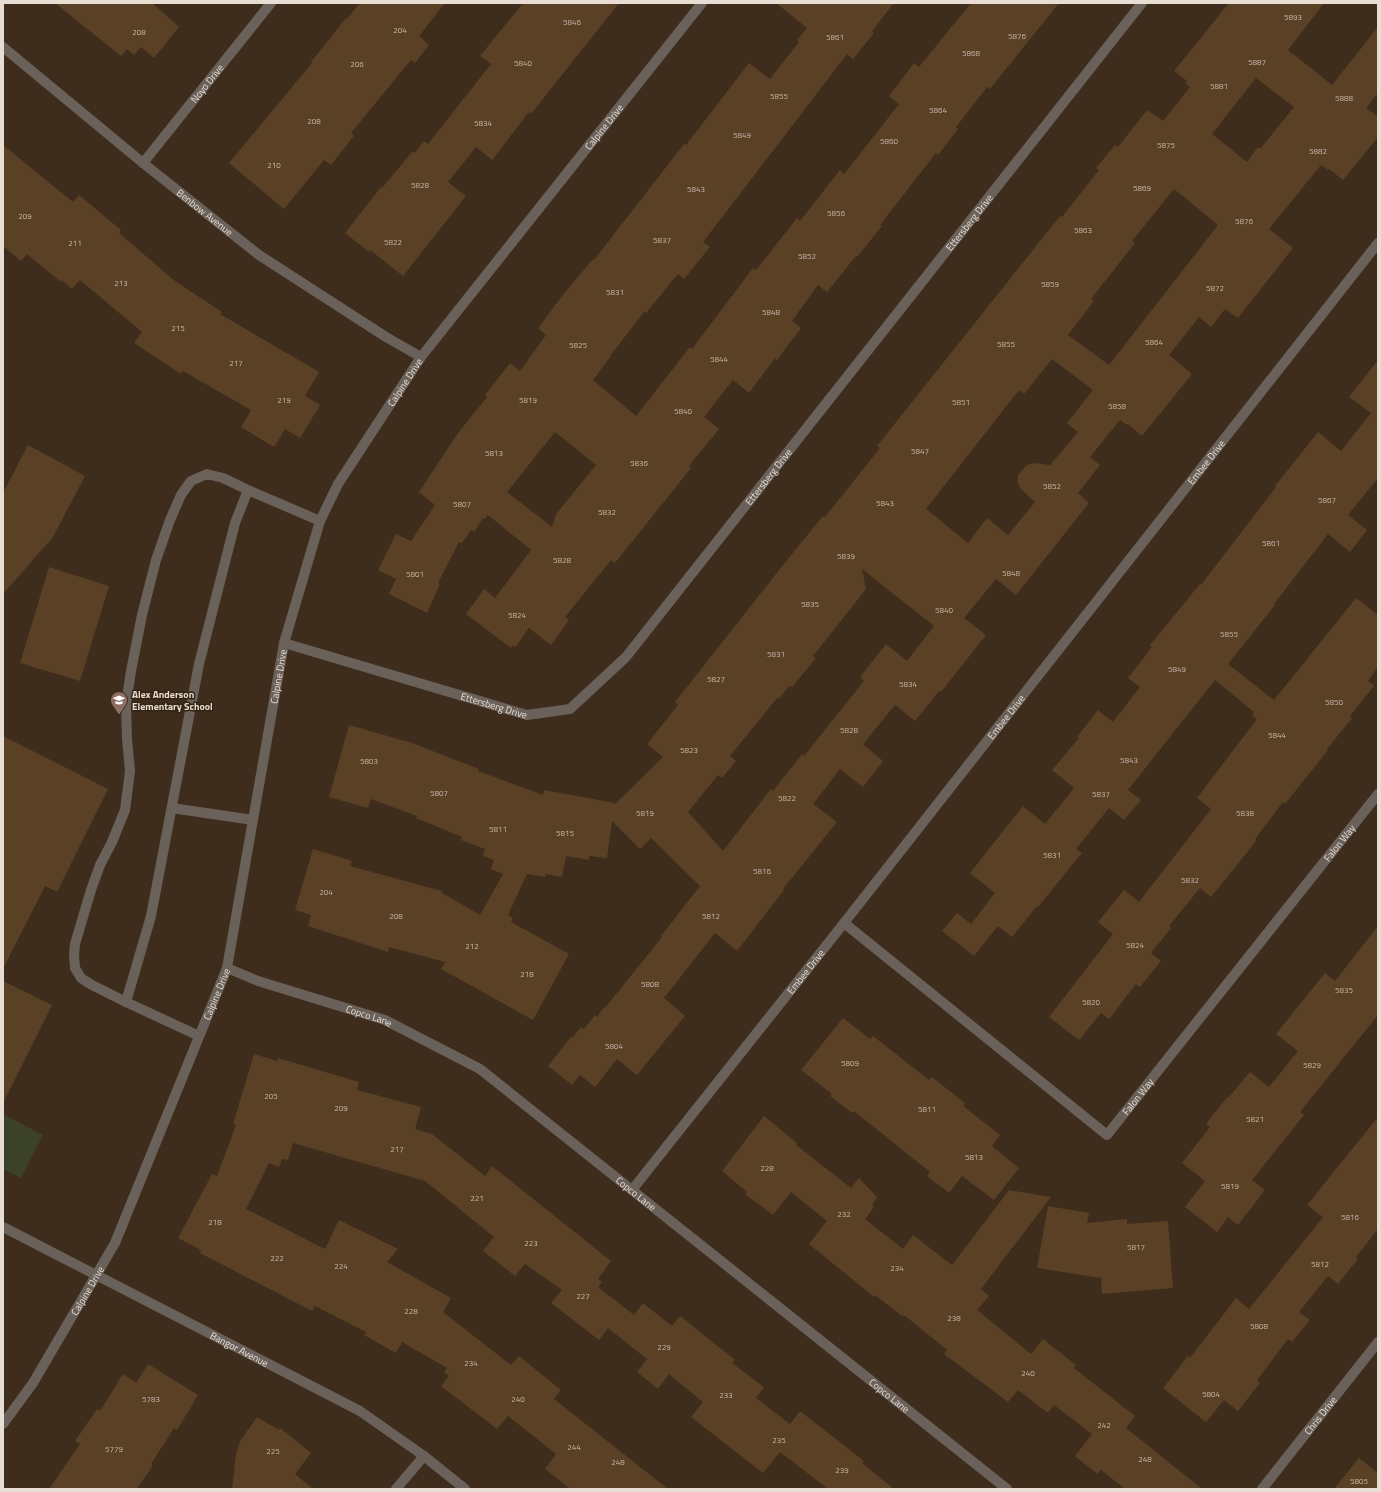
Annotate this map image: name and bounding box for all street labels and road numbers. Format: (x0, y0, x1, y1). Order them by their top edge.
street label: Noyo Drive (186, 61, 227, 106)
street label: Calpine Drive (581, 101, 627, 153)
street label: Benbow Avenue (174, 185, 236, 239)
street label: Ettersberg Drive (942, 191, 996, 254)
street label: Calpine Drive (383, 355, 426, 409)
street label: Embee Drive (1184, 436, 1228, 488)
street label: Ettersberg Drive (741, 445, 795, 508)
street label: Calpine Drive (266, 648, 290, 705)
street label: Ettersberg Drive (459, 688, 529, 722)
street label: Embee Drive (983, 691, 1028, 743)
street label: Falon Way (1320, 821, 1359, 865)
street label: Embee Drive (783, 946, 828, 997)
street label: Calpine Drive (199, 966, 234, 1022)
street label: Copco Lane (344, 1001, 395, 1030)
street label: Falon Way (1118, 1075, 1157, 1118)
street label: Copco Lane (613, 1173, 660, 1214)
street label: Calpine Drive (67, 1263, 108, 1318)
street label: Bangor Avenue (208, 1328, 271, 1370)
street label: Copco Lane (866, 1375, 913, 1416)
street label: Chris Drive (1300, 1393, 1340, 1438)

